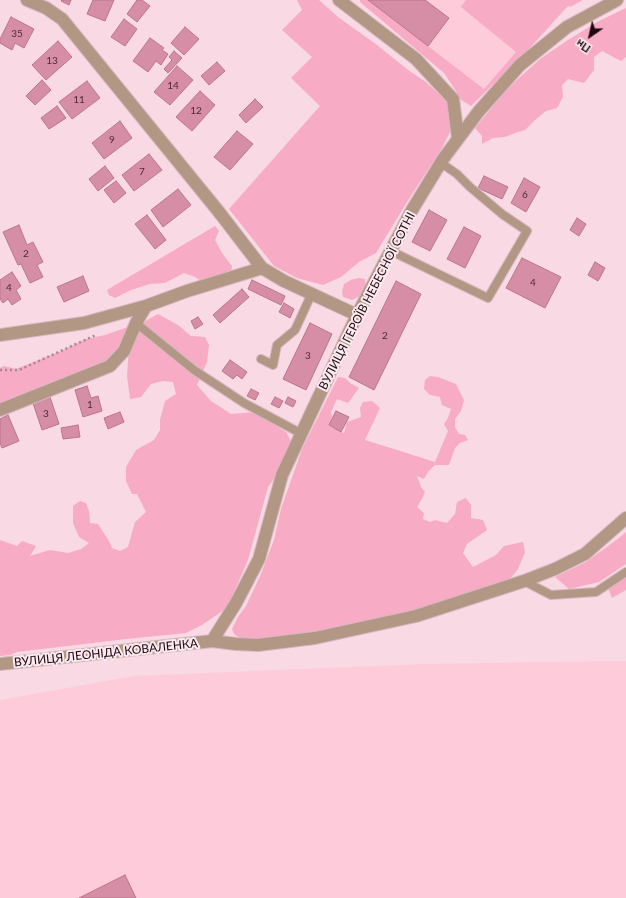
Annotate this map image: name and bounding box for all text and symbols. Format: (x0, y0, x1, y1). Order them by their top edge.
north arrow (570, 16, 610, 56)
house number: 35 (11, 28, 23, 40)
text: Пн (573, 37, 593, 56)
house number: 13 (46, 55, 58, 67)
house number: 14 (167, 80, 179, 92)
house number: 11 (73, 94, 85, 106)
house number: 12 (190, 105, 202, 117)
house number: 9 (109, 134, 115, 146)
house number: 7 (139, 166, 145, 178)
house number: 6 (522, 189, 528, 201)
street label: ВУЛИЦЯ ГЕРОЇВ НЕБЕСНОЇ СОТНІ (316, 210, 418, 392)
house number: 2 (23, 248, 29, 260)
house number: 4 (530, 277, 536, 289)
house number: 4 (6, 282, 12, 294)
house number: 2 (382, 330, 388, 342)
house number: 3 (305, 350, 311, 362)
house number: 1 (87, 399, 93, 411)
house number: 3 (43, 408, 49, 420)
street label: ВУЛИЦЯ ЛЕОНІДА КОВАЛЕНКА (13, 636, 199, 670)

